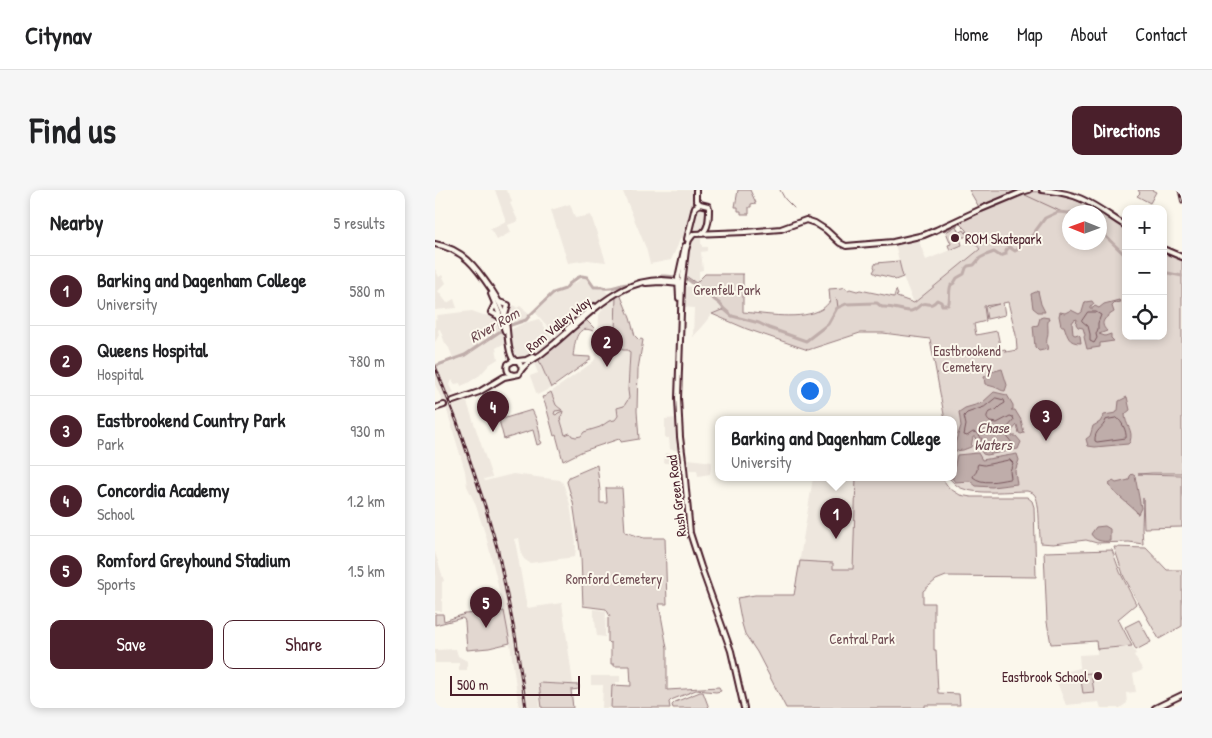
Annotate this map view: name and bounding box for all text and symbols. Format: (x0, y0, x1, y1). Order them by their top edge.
text: Citynav (25, 19, 92, 51)
text: Home (954, 22, 989, 47)
text: Map (1017, 22, 1042, 47)
text: About (1070, 22, 1107, 47)
text: Contact (1135, 22, 1187, 47)
button: Directions (1072, 106, 1182, 155)
text: Find us (30, 107, 116, 154)
north arrow (1062, 205, 1107, 250)
map controls (1122, 205, 1167, 340)
button: + (1122, 205, 1167, 250)
text: Nearby (50, 208, 103, 237)
text: 5 results (334, 212, 385, 234)
place label: ROM Skatepark (965, 229, 1042, 249)
marker: ROM Skatepark (949, 232, 961, 244)
button: − (1122, 250, 1167, 295)
text: Barking and Dagenham College (97, 267, 306, 293)
text: 1 (63, 280, 69, 302)
text: 580 m (350, 280, 385, 302)
park label: Grenfell Park (693, 280, 761, 299)
street label: Rom Valley Way (521, 292, 595, 357)
text: University (97, 293, 158, 315)
button: locate (1122, 295, 1167, 340)
water label: River Rom (465, 302, 524, 348)
pin: 2 (591, 326, 623, 367)
text: Queens Hospital (97, 337, 208, 363)
park label: Eastbrookend Cemetery (933, 341, 1001, 377)
text: 2 (62, 350, 70, 372)
text: 780 m (348, 350, 385, 372)
text: Hospital (97, 363, 144, 385)
your location (797, 378, 823, 404)
pin: 4 (477, 391, 509, 432)
pin: 3 (1030, 400, 1062, 441)
text: Eastbrookend Country Park (97, 407, 285, 433)
popup (715, 416, 957, 481)
water label: Chase Waters (974, 417, 1013, 455)
text: 3 (62, 420, 70, 442)
text: 930 m (350, 420, 385, 442)
text: Barking and Dagenham College (731, 425, 941, 451)
text: Park (97, 433, 124, 455)
text: University (731, 451, 792, 473)
street label: Rush Green Road (661, 454, 690, 538)
text: Concordia Academy (97, 477, 230, 503)
text: 4 (63, 490, 69, 512)
text: 1.2 km (347, 490, 385, 512)
pin: 1 (820, 498, 852, 539)
text: School (97, 503, 134, 525)
text: Romford Greyhound Stadium (97, 547, 290, 573)
text: 5 (63, 560, 69, 582)
text: 1.5 km (348, 560, 385, 582)
park label: Romford Cemetery (566, 569, 662, 589)
text: Sports (97, 573, 135, 595)
pin: 5 (470, 587, 502, 628)
button: Save (50, 620, 213, 669)
button: Share (223, 620, 385, 669)
park label: Central Park (829, 629, 895, 648)
place label: Eastbrook School (1002, 667, 1088, 686)
marker: Eastbrook School (1092, 670, 1104, 682)
scale bar (450, 673, 580, 696)
text: 500 m (457, 675, 488, 694)

